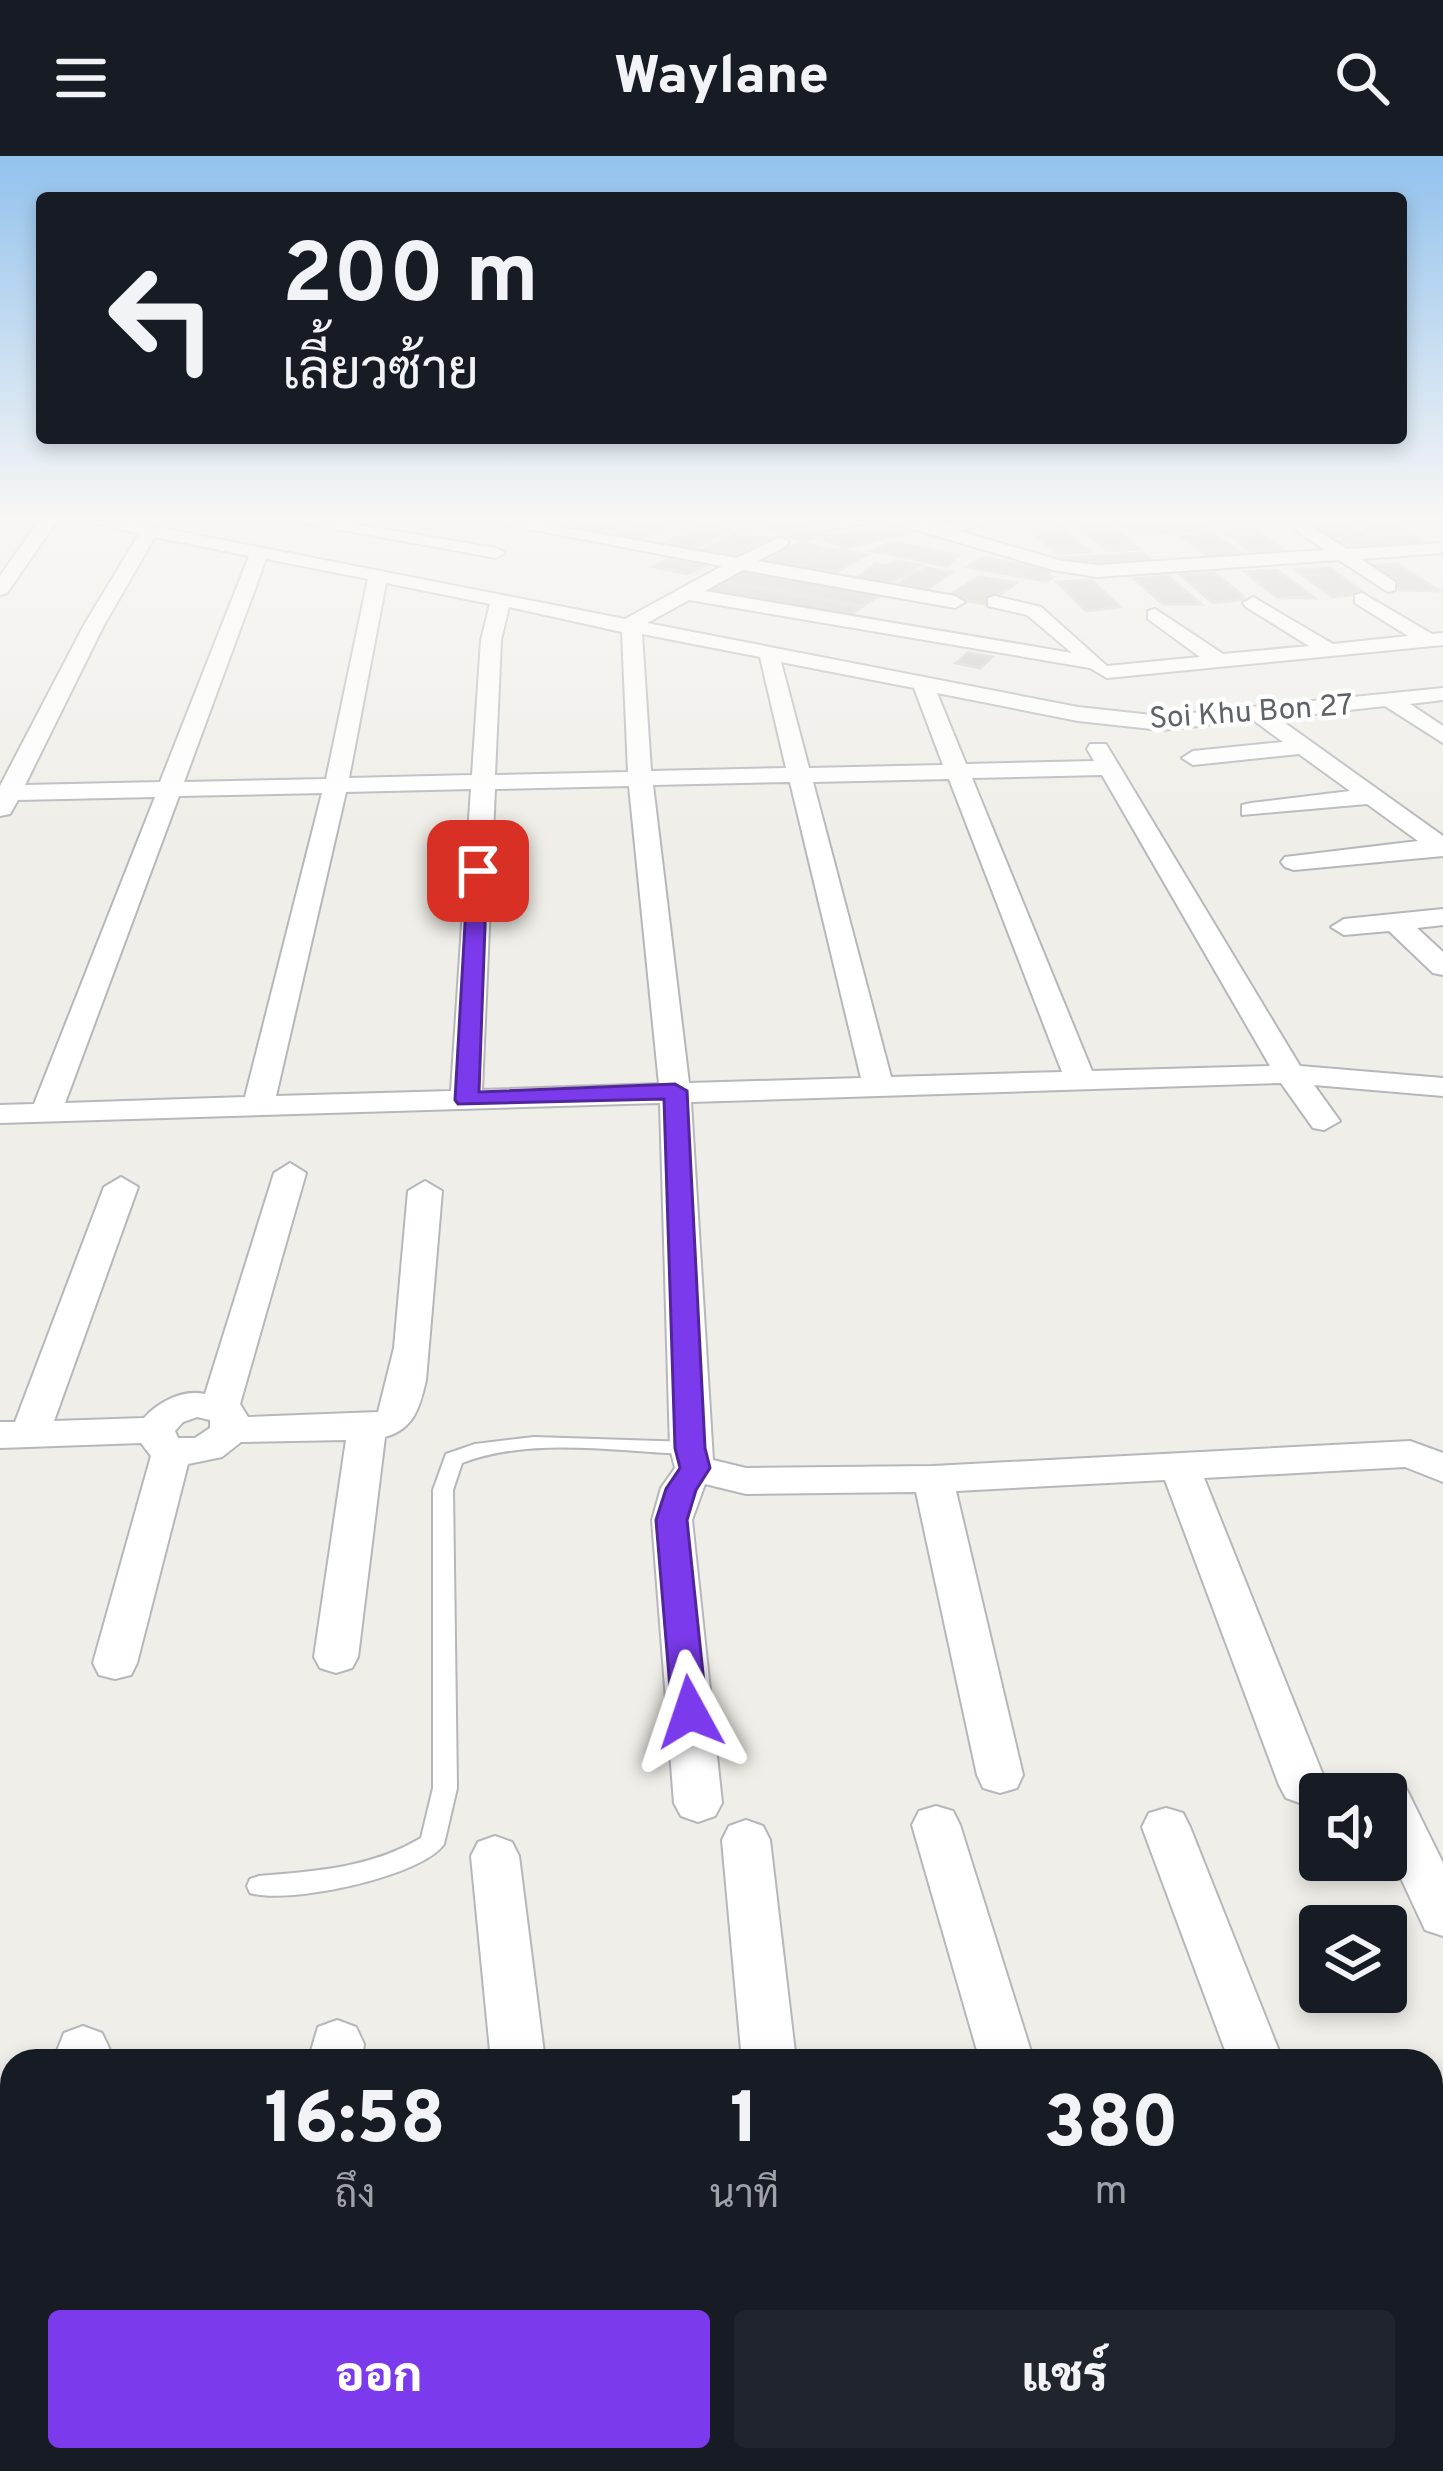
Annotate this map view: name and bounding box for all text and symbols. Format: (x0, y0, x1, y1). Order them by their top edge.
text: Waylane (614, 44, 829, 113)
icon: menu (48, 45, 114, 111)
icon: search (1329, 45, 1395, 111)
text: 200 m (282, 226, 539, 332)
icon: left (84, 240, 240, 396)
text: เลี้ยวซ้าย (282, 340, 479, 409)
street label: Soi Khu Bon 27 (1148, 688, 1354, 739)
pin (427, 820, 529, 922)
icon: arrive (445, 838, 511, 904)
position arrow (627, 1649, 753, 1775)
map controls (1299, 1773, 1407, 2013)
button: sound (1299, 1773, 1407, 1881)
button: layers (1299, 1905, 1407, 2013)
text: 16:58 (264, 2077, 446, 2169)
text: 1 (730, 2077, 759, 2169)
text: 380 (1043, 2081, 1179, 2173)
text: m (1095, 2169, 1128, 2218)
text: ถึง (335, 2173, 375, 2222)
text: นาที (710, 2173, 779, 2222)
button: ออก (48, 2310, 710, 2448)
button: แชร์ (734, 2310, 1395, 2448)

